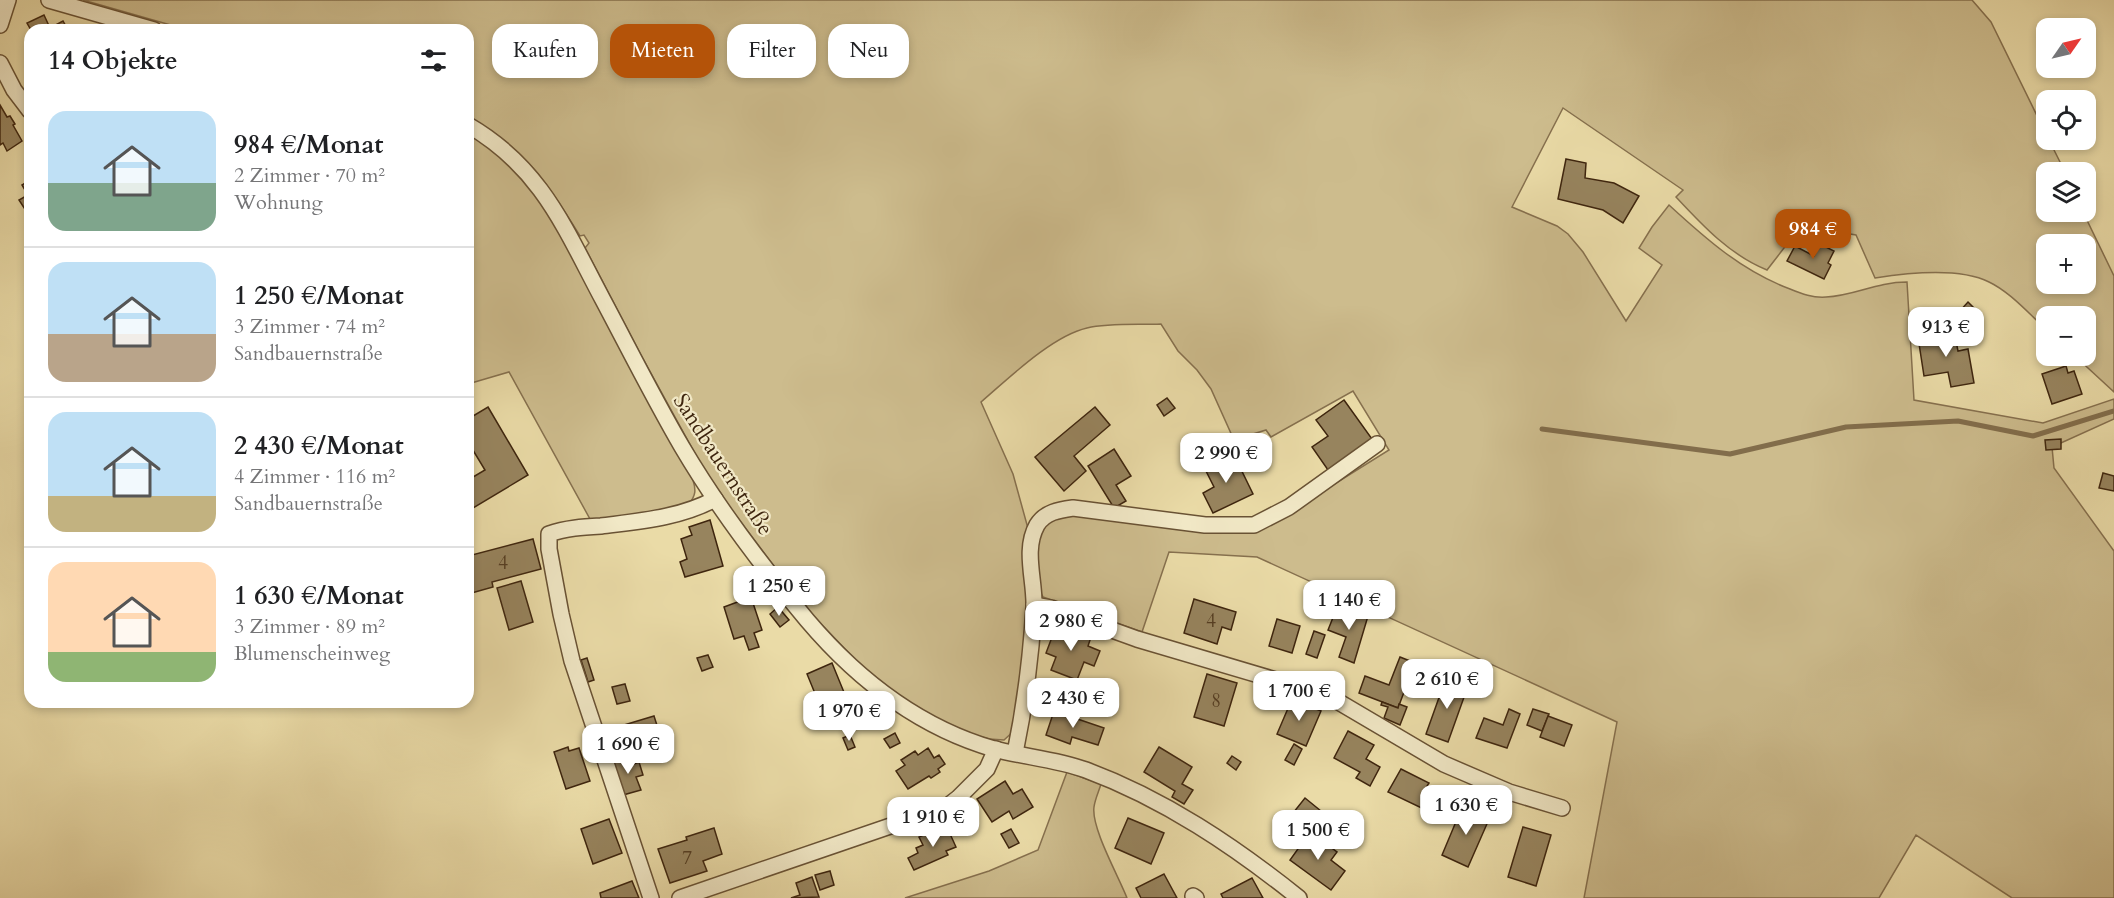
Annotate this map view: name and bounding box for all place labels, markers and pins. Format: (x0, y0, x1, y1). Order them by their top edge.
pin: 984 € (1771, 209, 1855, 260)
pin: 913 € (1904, 307, 1988, 358)
pin: 2 990 € (1171, 433, 1281, 484)
pin: 1 250 € (724, 566, 834, 617)
pin: 1 140 € (1294, 580, 1404, 631)
pin: 2 980 € (1016, 601, 1126, 652)
pin: 2 610 € (1392, 659, 1502, 710)
pin: 1 700 € (1244, 671, 1354, 722)
pin: 2 430 € (1018, 678, 1128, 729)
pin: 1 970 € (794, 691, 904, 742)
pin: 1 690 € (573, 724, 683, 775)
pin: 1 630 € (1411, 785, 1521, 836)
pin: 1 910 € (878, 797, 988, 848)
pin: 1 500 € (1263, 810, 1373, 861)

